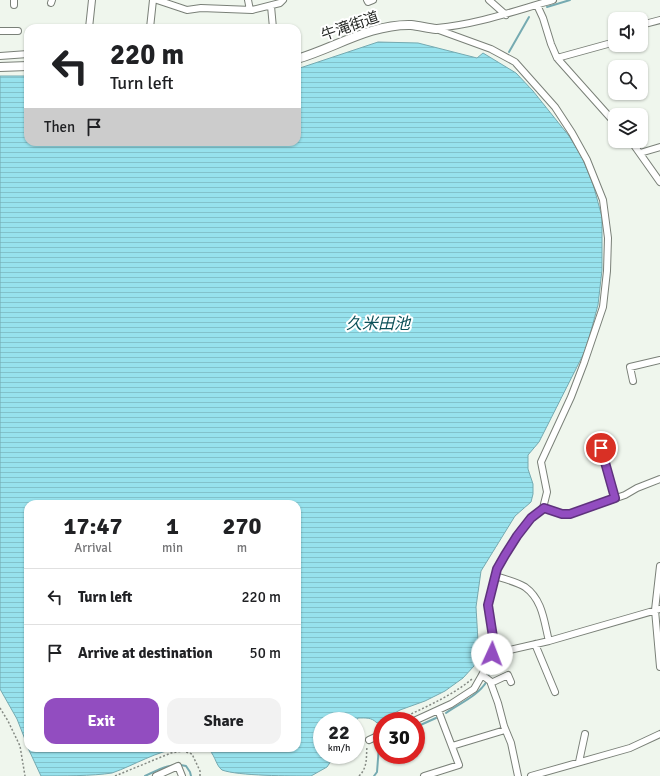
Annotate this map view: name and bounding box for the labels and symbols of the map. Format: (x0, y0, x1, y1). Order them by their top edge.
street label: 牛滝街道 (319, 8, 381, 44)
water label: 久米田池 (346, 314, 412, 334)
pin (584, 431, 618, 465)
position arrow (471, 633, 513, 675)
speed limit sign: 30 (373, 712, 425, 764)

